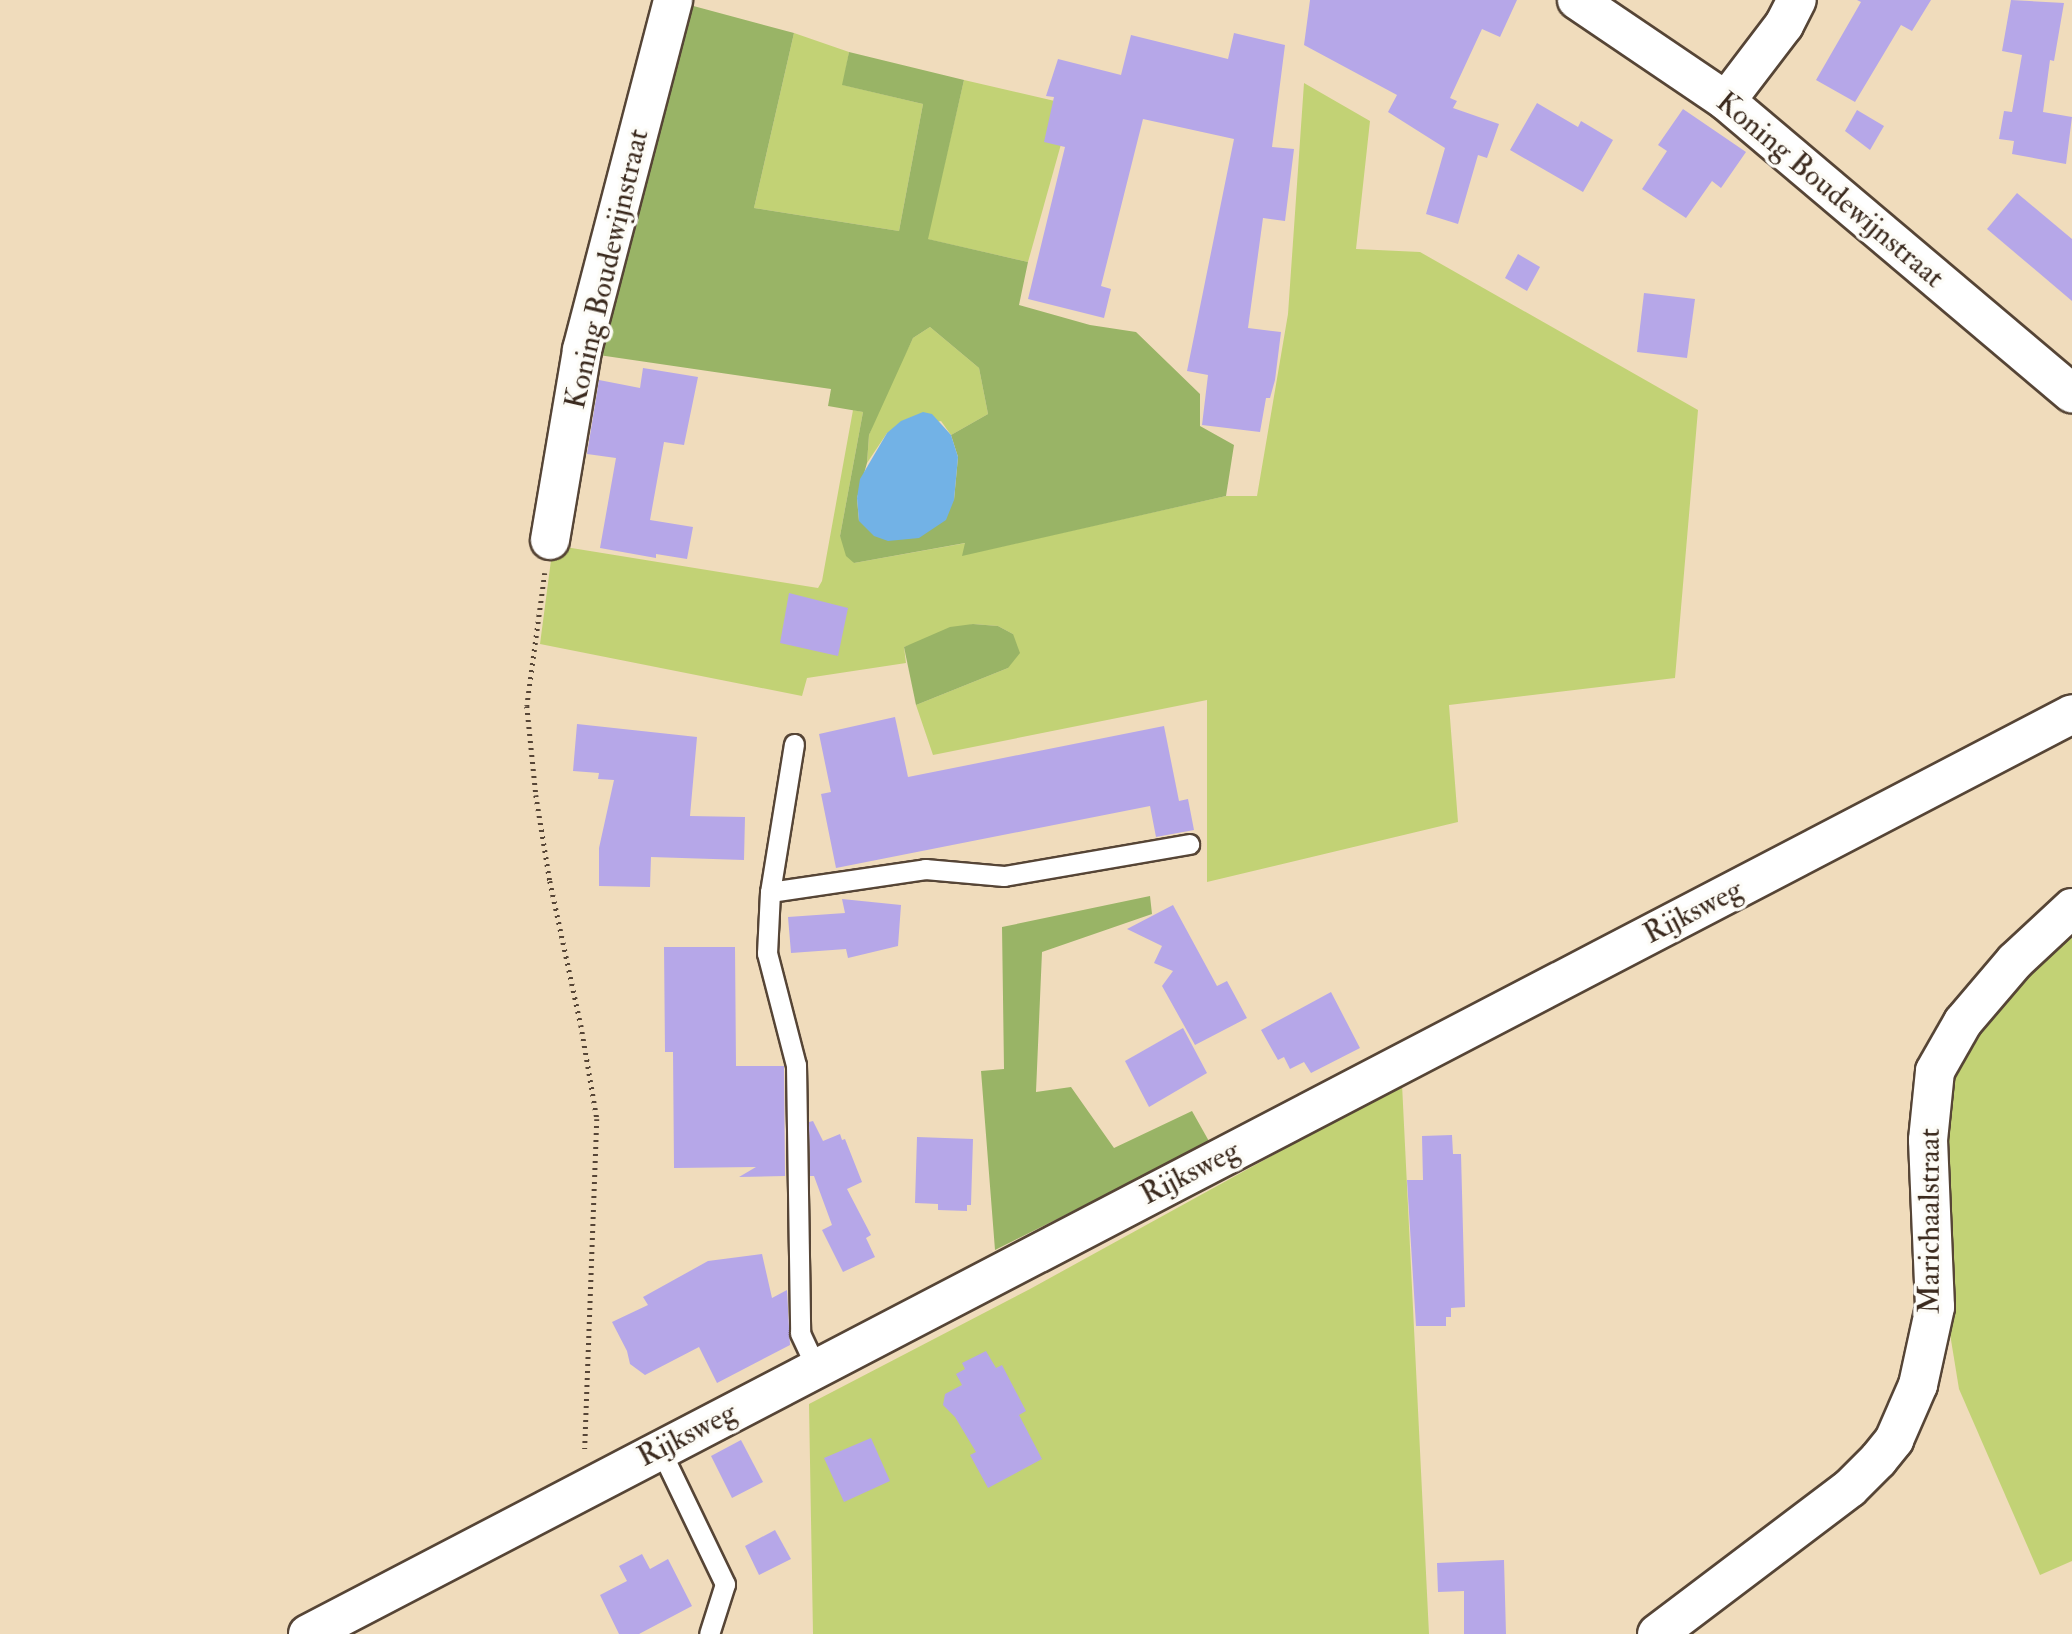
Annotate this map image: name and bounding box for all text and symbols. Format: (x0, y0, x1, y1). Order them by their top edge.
street label: Koning Boudewijnstraat (1709, 84, 1951, 296)
street label: Koning Boudewijnstraat (557, 126, 657, 412)
street label: Rijksweg (1638, 872, 1748, 952)
street label: Marichaalstraat (1912, 1128, 1948, 1314)
street label: Rijksweg (1135, 1133, 1245, 1213)
street label: Rijksweg (632, 1395, 742, 1475)

